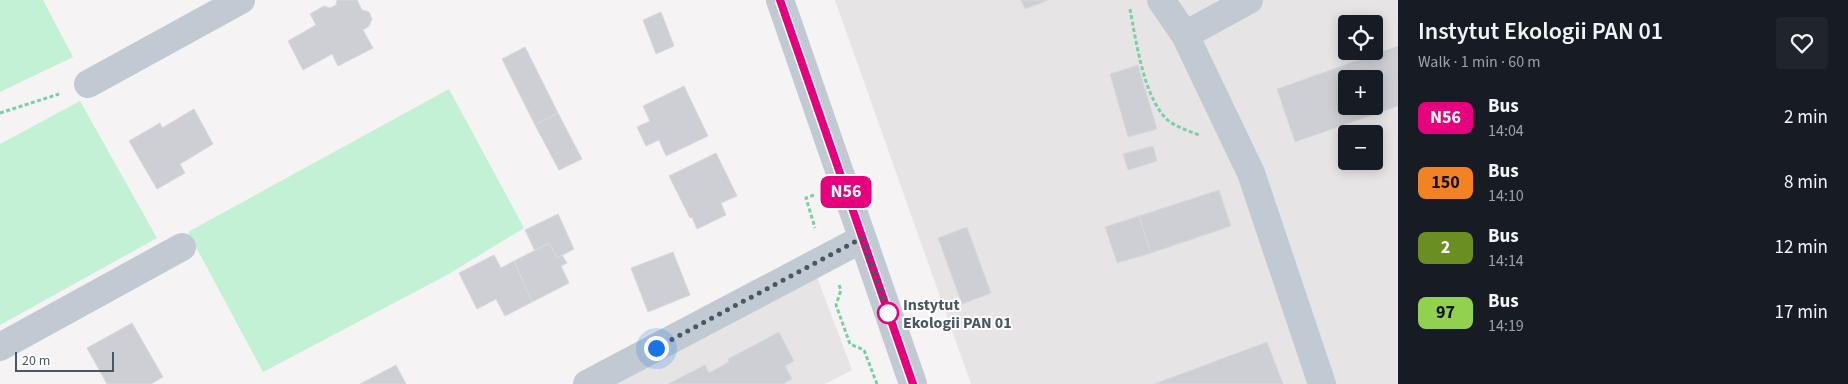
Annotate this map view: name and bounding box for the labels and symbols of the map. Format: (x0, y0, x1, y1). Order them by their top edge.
line badge: N56 (817, 176, 875, 208)
place label: Instytut Ekologii PAN 01 (903, 294, 1012, 334)
marker: Instytut Ekologii PAN 01 (877, 302, 899, 324)
your location (644, 336, 669, 361)
scale bar (15, 349, 114, 372)

